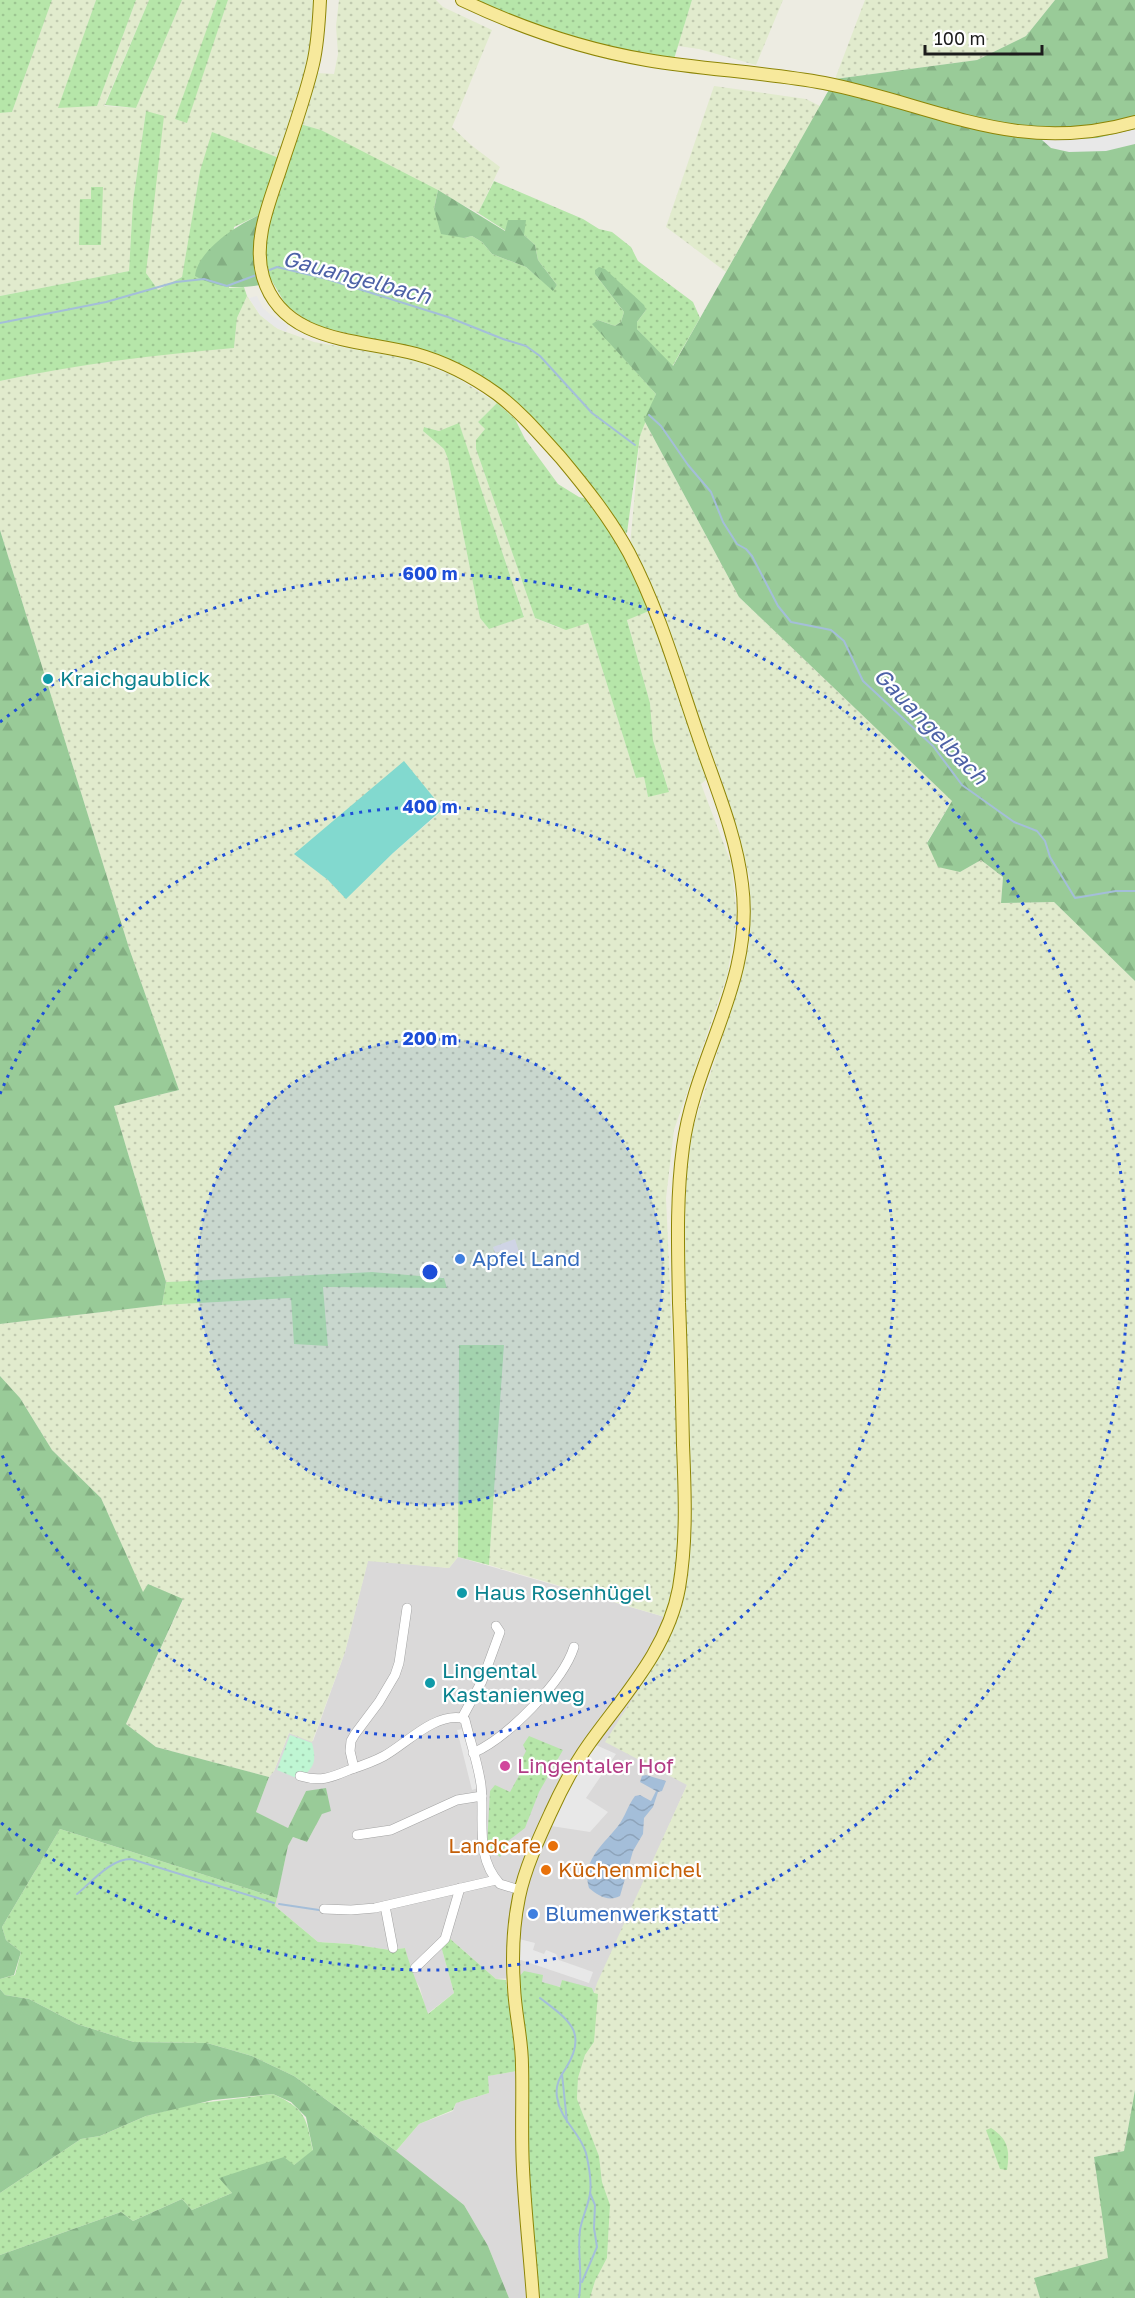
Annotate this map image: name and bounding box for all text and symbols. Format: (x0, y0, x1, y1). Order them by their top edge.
scale bar (925, 18, 1042, 56)
text: 100 m (934, 27, 985, 49)
water label: Gauangelbach (280, 244, 435, 310)
text: 600 m (402, 562, 458, 584)
water label: Gauangelbach (869, 662, 995, 791)
place label: Kraichgaublick (60, 665, 211, 691)
marker: Kraichgaublick (41, 672, 55, 686)
text: 400 m (403, 795, 457, 817)
text: 200 m (403, 1027, 457, 1049)
place label: Apfel Land (472, 1245, 580, 1271)
marker: Apfel Land (453, 1252, 467, 1266)
centre of rings (420, 1262, 440, 1282)
place label: Haus Rosenhügel (474, 1579, 651, 1605)
marker: Haus Rosenhügel (455, 1586, 469, 1600)
place label: Lingental Kastanienweg (442, 1657, 585, 1707)
marker: Lingental Kastanienweg (423, 1676, 437, 1690)
place label: Lingentaler Hof (517, 1752, 674, 1778)
marker: Lingentaler Hof (498, 1759, 512, 1773)
place label: Landcafe (448, 1832, 541, 1858)
marker: Landcafe (546, 1839, 560, 1853)
place label: Küchenmichel (558, 1856, 702, 1882)
marker: Küchenmichel (539, 1863, 553, 1877)
place label: Blumenwerkstatt (545, 1900, 719, 1926)
marker: Blumenwerkstatt (526, 1907, 540, 1921)

